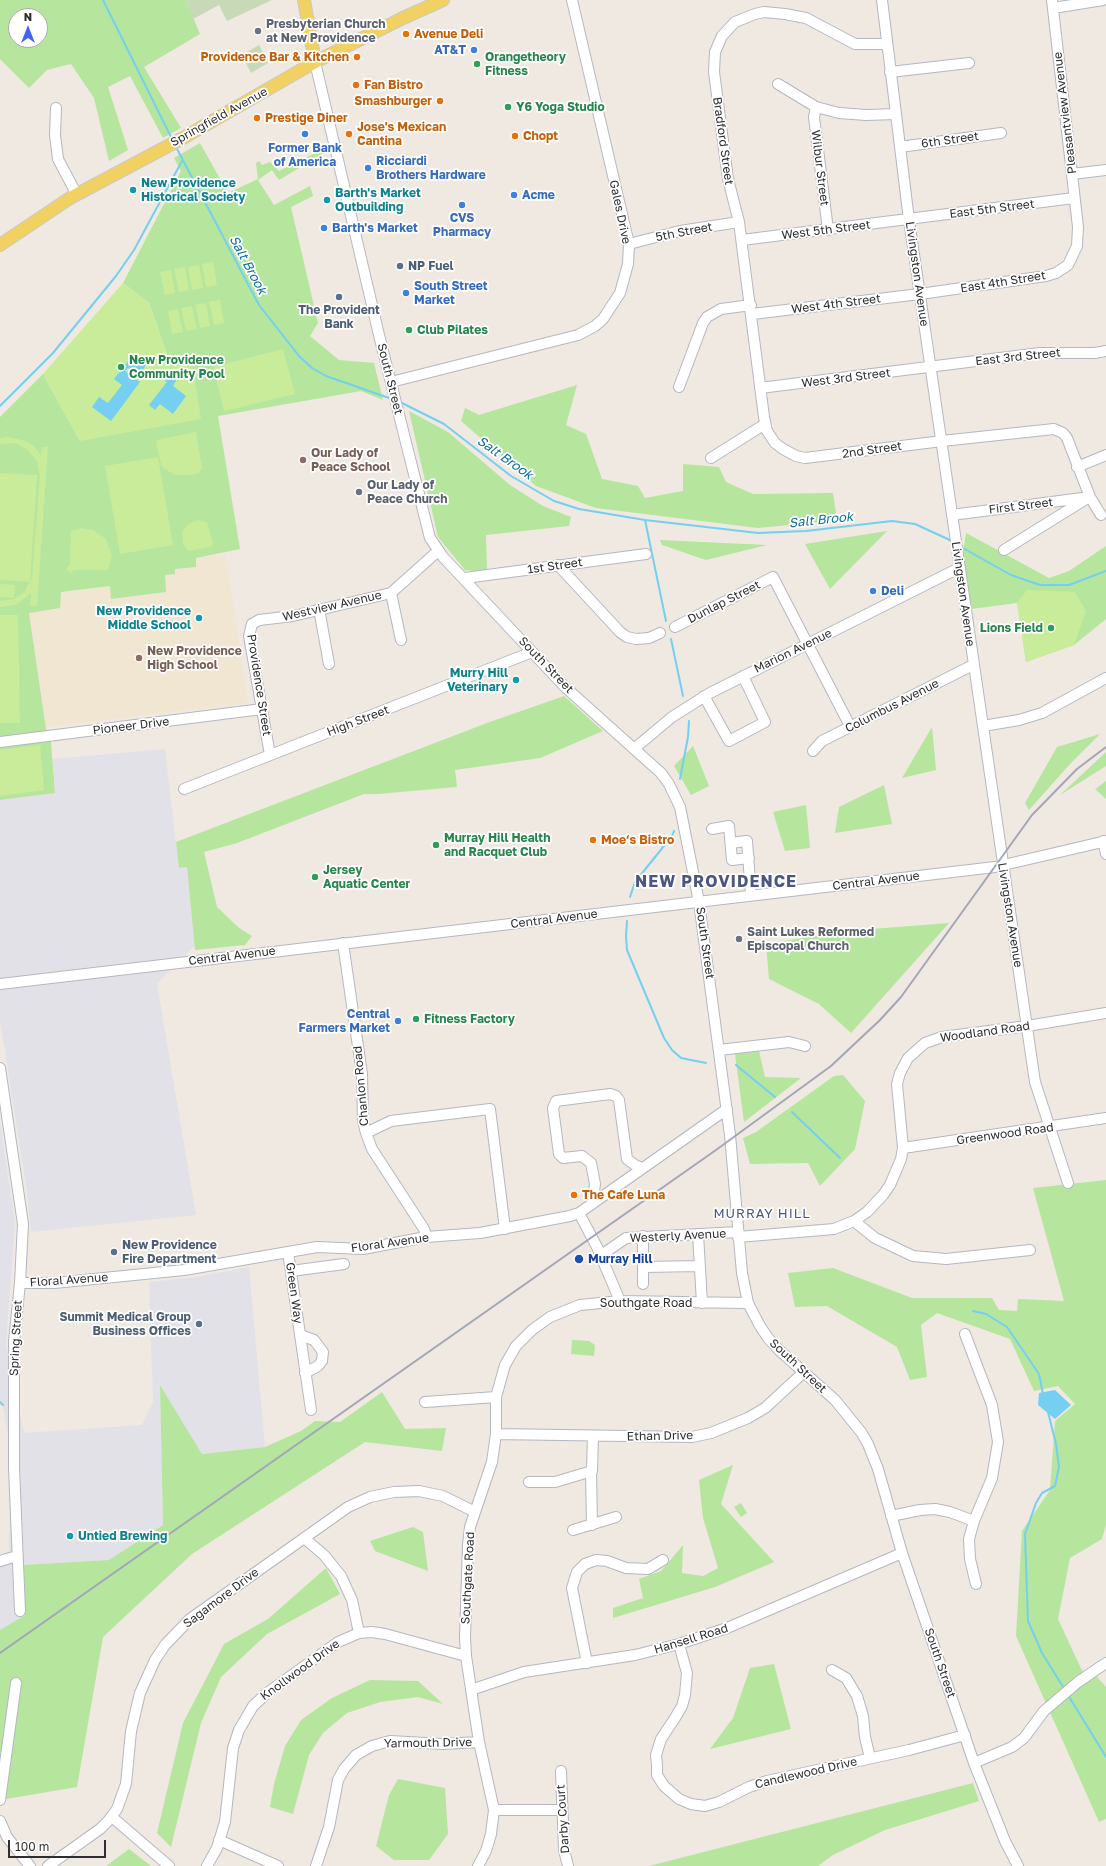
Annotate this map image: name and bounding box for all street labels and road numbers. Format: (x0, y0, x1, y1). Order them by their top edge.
street label: Pleasantview Avenue (1050, 51, 1080, 175)
street label: Springfield Avenue (168, 84, 270, 150)
street label: Bradford Street (710, 96, 736, 186)
street label: Wilbur Street (808, 129, 832, 207)
street label: 6th Street (920, 129, 980, 151)
street label: Gales Drive (606, 179, 634, 245)
street label: East 5th Street (949, 197, 1035, 221)
street label: West 5th Street (781, 217, 871, 243)
street label: 5th Street (654, 219, 714, 245)
street label: Livingston Avenue (903, 221, 931, 327)
street label: East 4th Street (959, 268, 1047, 296)
street label: West 4th Street (790, 291, 882, 317)
street label: South Street (374, 342, 406, 416)
street label: East 3rd Street (975, 345, 1061, 369)
street label: West 3rd Street (801, 365, 891, 391)
street label: 2nd Street (841, 439, 903, 461)
street label: First Street (988, 495, 1054, 517)
street label: Livingston Avenue (949, 541, 977, 647)
street label: 1st Street (527, 555, 583, 577)
street label: Dunlap Street (685, 578, 763, 626)
street label: Westview Avenue (281, 588, 383, 624)
street label: Marion Avenue (752, 626, 834, 676)
street label: Providence Street (244, 633, 274, 737)
street label: South Street (516, 634, 576, 696)
street label: Columbus Avenue (843, 676, 941, 736)
street label: High Street (325, 703, 391, 739)
street label: Pioneer Drive (92, 714, 170, 738)
street label: Livingston Avenue (995, 862, 1025, 968)
street label: Central Avenue (832, 869, 920, 893)
street label: South Street (693, 906, 717, 980)
street label: Central Avenue (510, 907, 598, 931)
street label: Central Avenue (188, 944, 276, 968)
street label: Woodland Road (939, 1019, 1031, 1045)
street label: Chanlon Road (350, 1045, 372, 1127)
street label: Greenwood Road (955, 1120, 1055, 1148)
street label: Westerly Avenue (629, 1226, 727, 1246)
street label: Floral Avenue (350, 1230, 430, 1256)
street label: Green Way (283, 1261, 305, 1325)
street label: Floral Avenue (29, 1270, 109, 1290)
street label: Southgate Road (600, 1296, 692, 1310)
street label: Spring Street (7, 1300, 25, 1376)
street label: South Street (766, 1336, 830, 1396)
street label: Ethan Drive (627, 1428, 693, 1444)
street label: Southgate Road (458, 1531, 478, 1625)
street label: Sagamore Drive (180, 1565, 262, 1631)
street label: Hansell Road (652, 1621, 730, 1657)
street label: South Street (921, 1626, 959, 1700)
street label: Knollwood Drive (258, 1636, 342, 1704)
street label: Yarmouth Drive (384, 1735, 472, 1751)
street label: Candlewood Drive (754, 1754, 858, 1792)
street label: Darby Court (553, 1784, 573, 1854)

